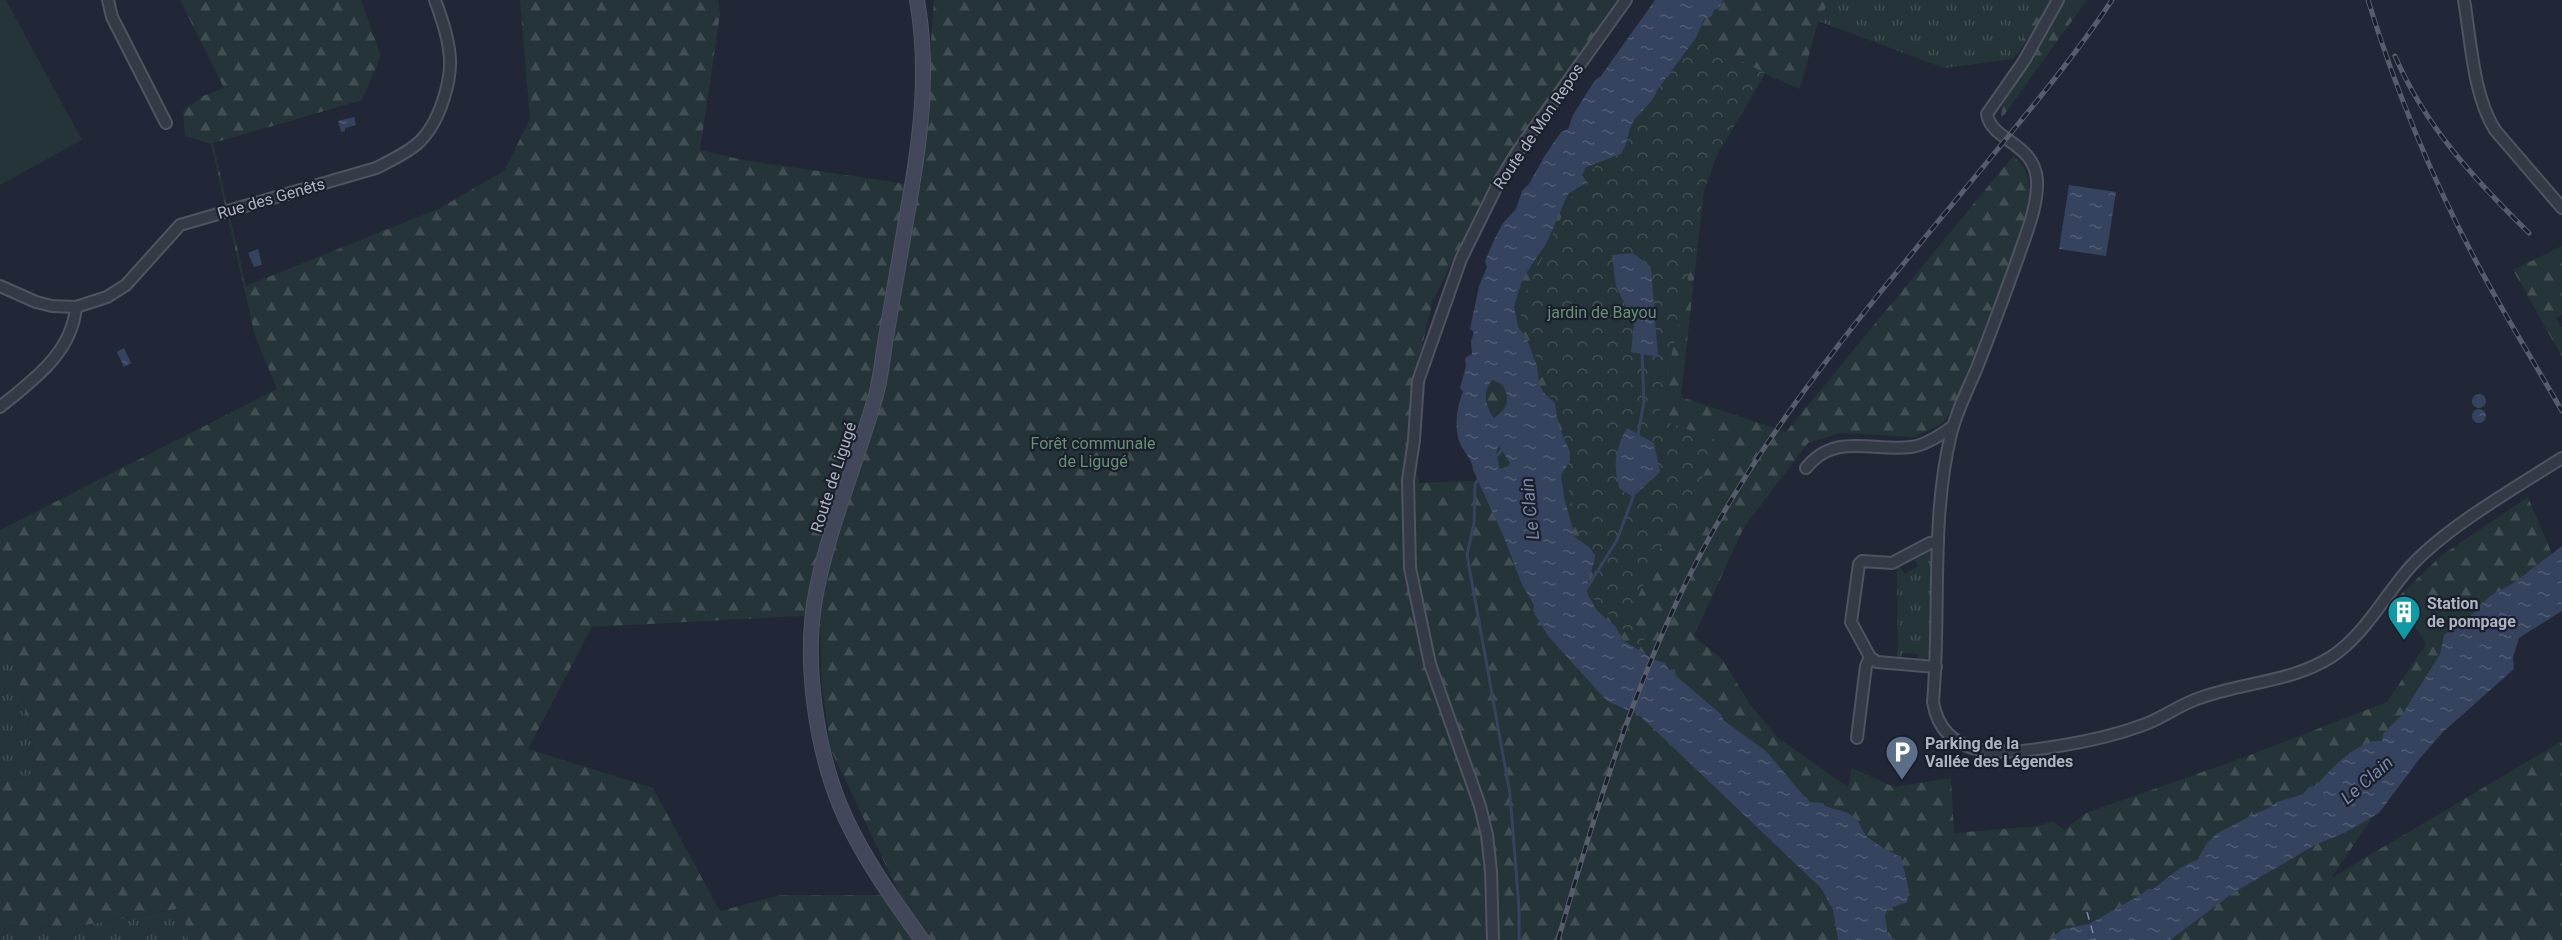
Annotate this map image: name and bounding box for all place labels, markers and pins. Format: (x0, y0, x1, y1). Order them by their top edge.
building icon: Station de pompage (2386, 594, 2422, 641)
place label: Station de pompage (2427, 594, 2516, 631)
parking icon: Parking de la Vallée des Légendes (1884, 734, 1920, 781)
place label: Parking de la Vallée des Légendes (1925, 734, 2073, 771)

